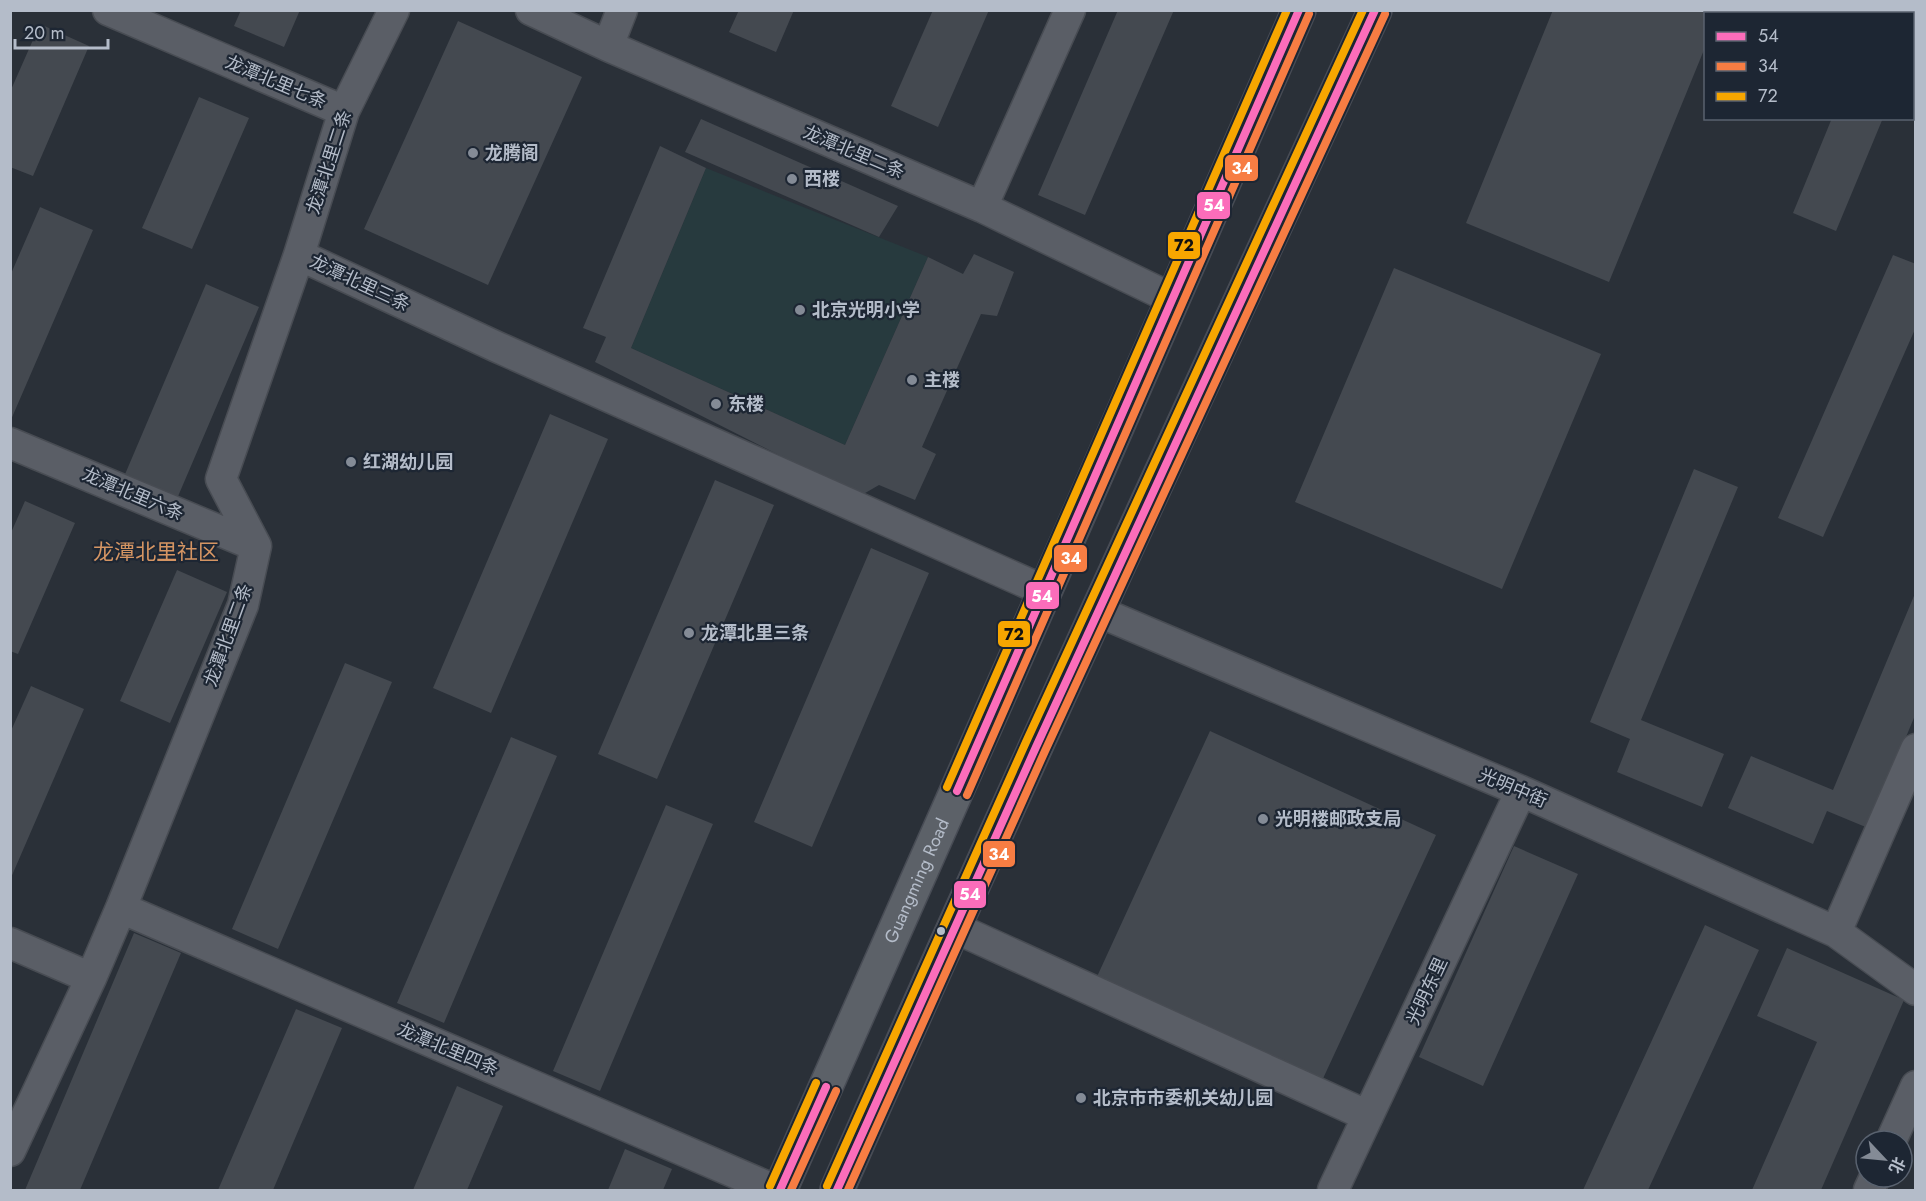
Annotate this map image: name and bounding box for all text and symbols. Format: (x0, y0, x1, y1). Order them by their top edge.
scale bar (15, 12, 108, 50)
legend (1704, 12, 1914, 120)
text: 20 m (24, 20, 64, 46)
text: 54 (1758, 23, 1779, 49)
street label: 龙潭北里七条 (221, 49, 331, 115)
text: 34 (1758, 53, 1778, 79)
text: 72 (1758, 83, 1778, 109)
street label: 龙潭北里二条 (300, 107, 358, 217)
street label: 龙潭北里二条 (799, 119, 909, 185)
place label: 龙腾阁 (485, 140, 539, 166)
marker: 龙腾阁 (466, 146, 480, 160)
line badge: 34 (1224, 154, 1259, 182)
text: 34 (1231, 157, 1253, 180)
place label: 西楼 (804, 166, 840, 192)
marker: 西楼 (785, 172, 799, 186)
line badge: 54 (1196, 191, 1231, 220)
text: 54 (1203, 194, 1225, 217)
line badge: 72 (1167, 231, 1201, 260)
text: 72 (1174, 234, 1194, 257)
street label: 龙潭北里三条 (306, 248, 414, 318)
place label: 北京光明小学 (812, 297, 920, 323)
marker: 北京光明小学 (793, 303, 807, 317)
place label: 主楼 (924, 367, 960, 393)
marker: 主楼 (905, 373, 919, 387)
place label: 东楼 (728, 391, 764, 417)
marker: 东楼 (709, 397, 723, 411)
place label: 红湖幼儿园 (363, 449, 453, 475)
marker: 红湖幼儿园 (344, 455, 358, 469)
street label: 龙潭北里六条 (78, 461, 188, 527)
district label: 龙潭北里社区 (93, 537, 219, 567)
line badge: 34 (1053, 544, 1088, 573)
text: 34 (1060, 547, 1082, 570)
street label: 龙潭北里二条 (197, 580, 259, 690)
line badge: 54 (1025, 581, 1060, 610)
text: 54 (1031, 585, 1053, 608)
place label: 龙潭北里三条 (701, 620, 809, 646)
line badge: 72 (997, 620, 1031, 648)
text: 72 (1004, 623, 1024, 646)
marker: 龙潭北里三条 (682, 626, 696, 640)
street label: 光明中街 (1475, 762, 1551, 814)
place label: 光明楼邮政支局 (1275, 806, 1401, 832)
marker: 光明楼邮政支局 (1256, 812, 1270, 826)
street label: Guangming Road (878, 814, 956, 948)
line badge: 34 (982, 840, 1016, 868)
text: 34 (988, 843, 1010, 866)
line badge: 54 (953, 880, 987, 909)
text: 54 (959, 883, 981, 906)
unlabelled marker (935, 925, 947, 937)
street label: 光明东里 (1400, 953, 1454, 1029)
street label: 龙潭北里四条 (393, 1016, 503, 1082)
place label: 北京市市委机关幼儿园 (1093, 1085, 1273, 1111)
marker: 北京市市委机关幼儿园 (1074, 1091, 1088, 1105)
north arrow (1854, 1129, 1914, 1189)
text: 北 (1883, 1153, 1911, 1178)

